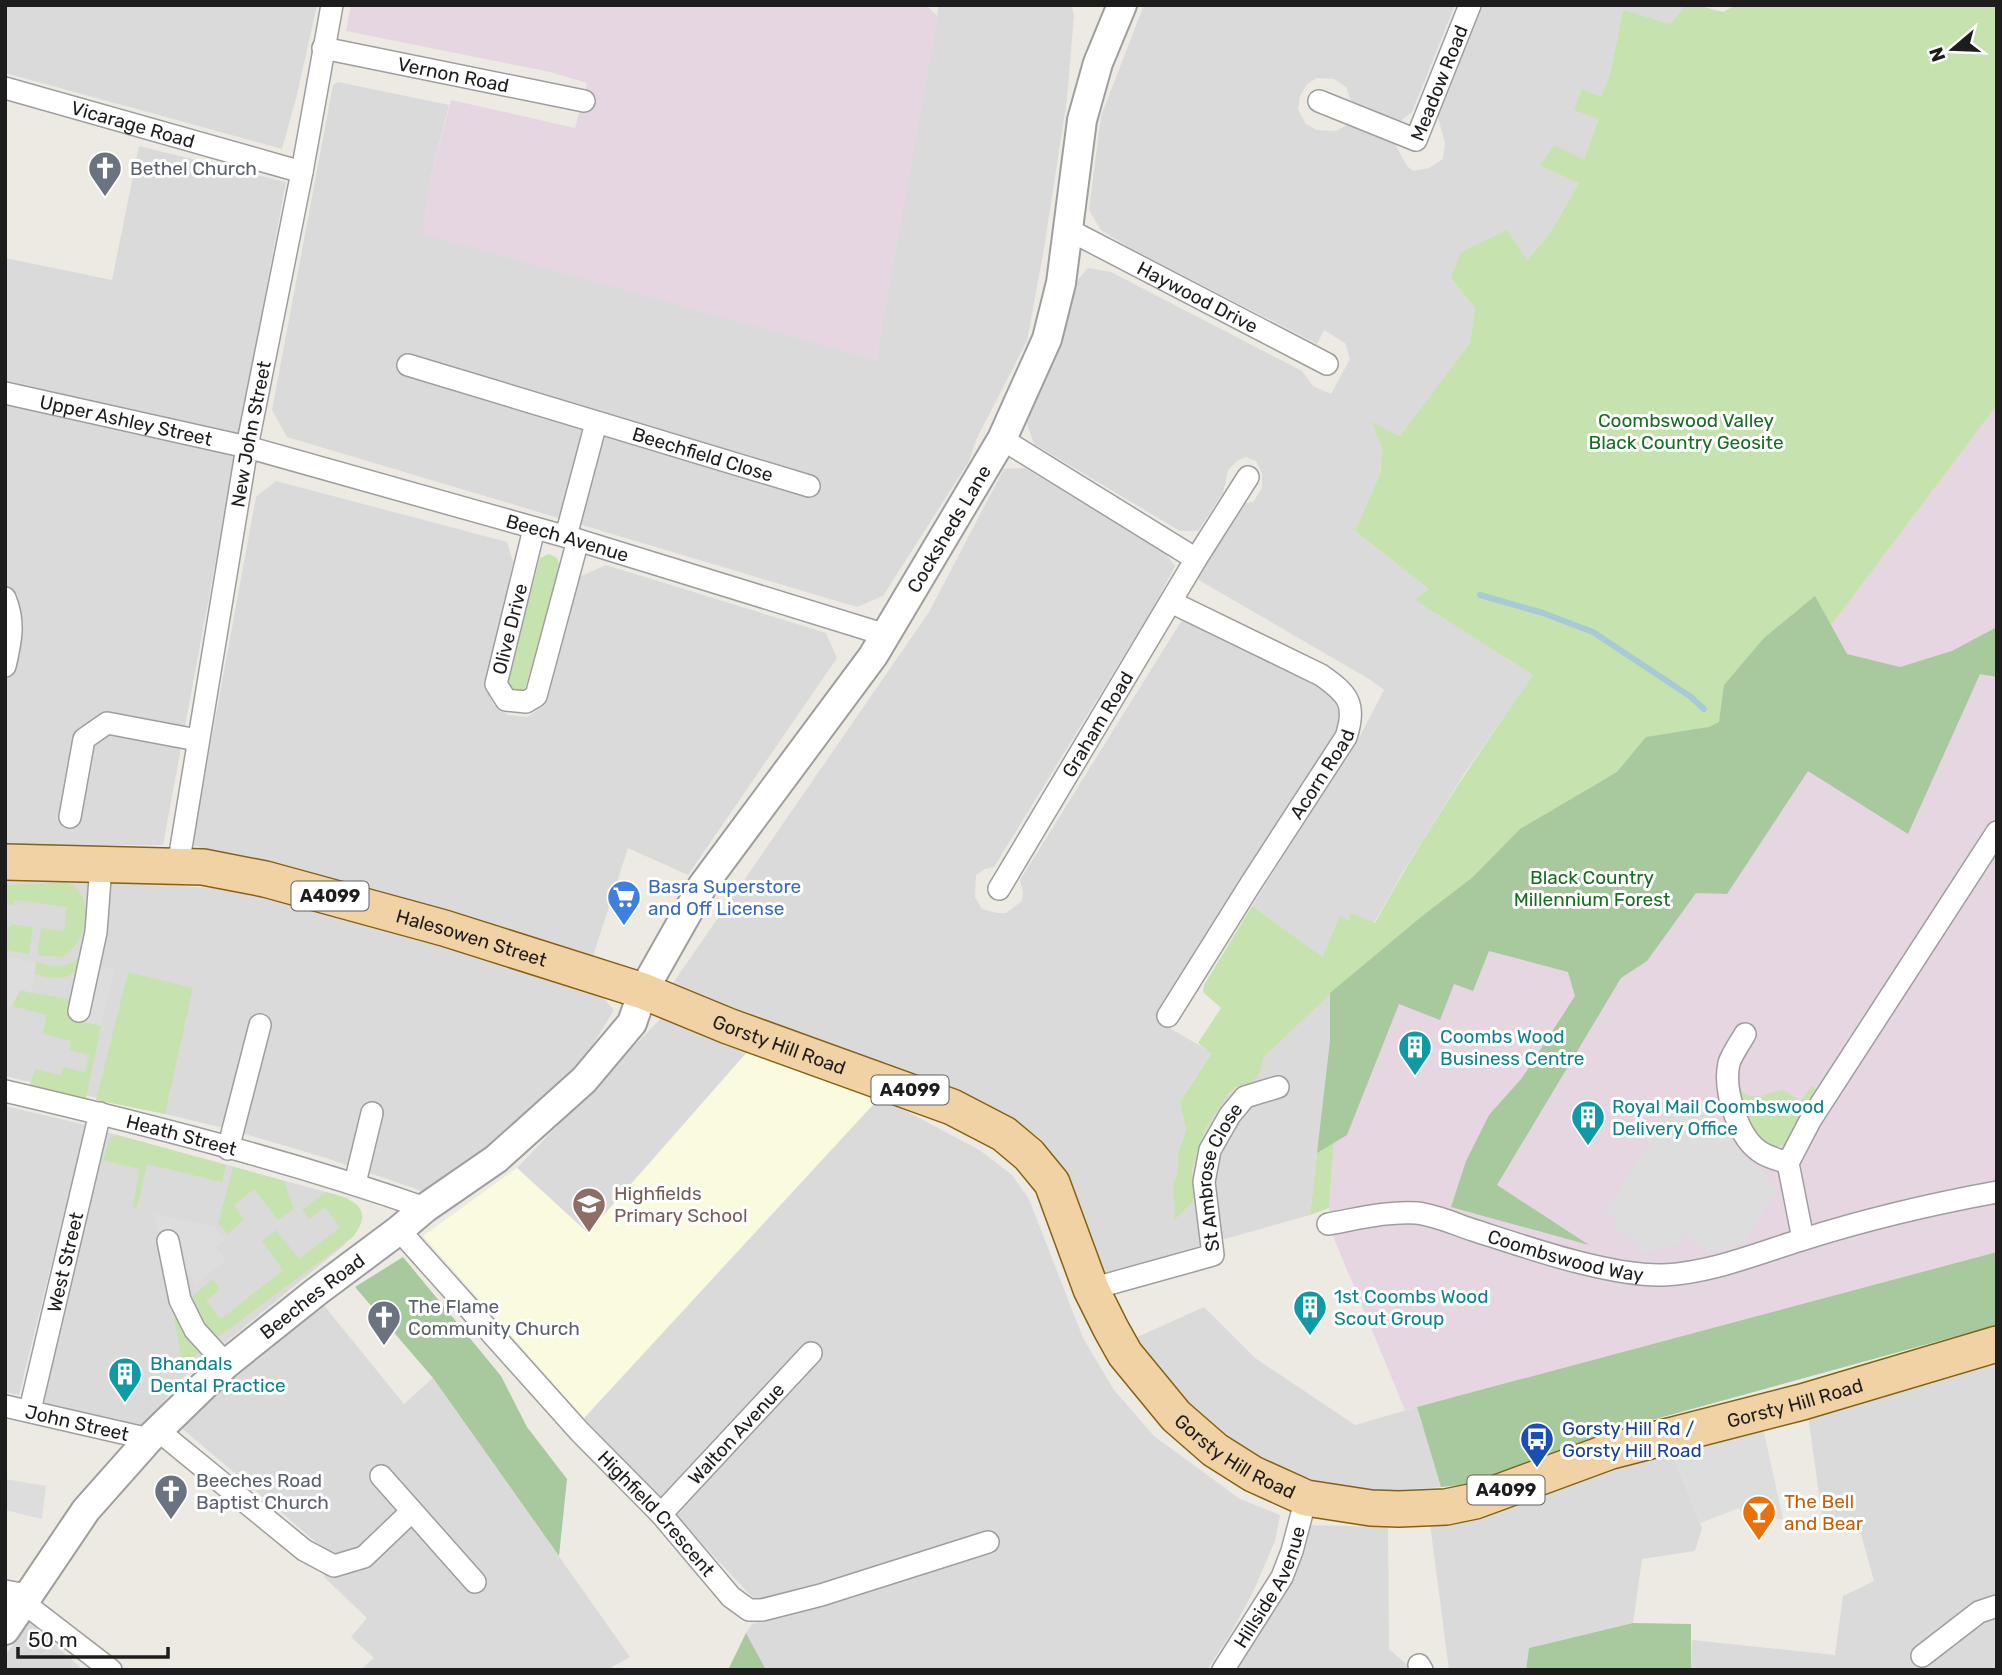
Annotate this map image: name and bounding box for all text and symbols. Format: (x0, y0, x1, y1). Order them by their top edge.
north arrow (1918, 14, 1988, 84)
street label: Meadow Road (1405, 22, 1472, 144)
text: N (1924, 44, 1950, 65)
street label: Vernon Road (396, 52, 511, 97)
street label: Vicarage Road (69, 96, 197, 153)
church icon: Bethel Church (86, 149, 124, 198)
place label: Bethel Church (130, 157, 257, 180)
street label: Haywood Drive (1133, 256, 1262, 338)
street label: New John Street (226, 358, 276, 509)
street label: Upper Ashley Street (38, 390, 215, 451)
park label: Coombswood Valley Black Country Geosite (1588, 409, 1784, 454)
street label: Beechfield Close (630, 422, 776, 486)
street label: Cocksheds Lane (902, 461, 995, 597)
street label: Beech Avenue (503, 509, 632, 567)
street label: Olive Drive (488, 581, 532, 677)
street label: Graham Road (1057, 667, 1138, 781)
street label: Acorn Road (1285, 726, 1359, 823)
park label: Black Country Millennium Forest (1514, 866, 1671, 911)
place label: Basra Superstore and Off License (648, 875, 801, 920)
supermarket icon: Basra Superstore and Off License (605, 878, 643, 927)
road number: A4099 (292, 882, 368, 911)
street label: Halesowen Street (394, 904, 550, 972)
street label: Gorsty Hill Road (709, 1009, 849, 1079)
place label: Coombs Wood Business Centre (1440, 1025, 1584, 1070)
building icon: Coombs Wood Business Centre (1396, 1028, 1434, 1077)
road number: A4099 (872, 1076, 948, 1105)
place label: Royal Mail Coombswood Delivery Office (1612, 1095, 1824, 1140)
street label: St Ambrose Close (1192, 1098, 1247, 1253)
building icon: Royal Mail Coombswood Delivery Office (1569, 1098, 1607, 1147)
street label: Heath Street (124, 1109, 240, 1161)
place label: Highfields Primary School (614, 1182, 748, 1227)
school or university icon: Highfields Primary School (570, 1185, 608, 1234)
street label: West Street (42, 1209, 88, 1314)
street label: Coombswood Way (1485, 1224, 1645, 1286)
street label: Beeches Road (255, 1248, 369, 1344)
place label: 1st Coombs Wood Scout Group (1334, 1285, 1489, 1330)
building icon: 1st Coombs Wood Scout Group (1291, 1288, 1329, 1337)
place label: The Flame Community Church (408, 1295, 580, 1340)
church icon: The Flame Community Church (365, 1298, 403, 1347)
place label: Bhandals Dental Practice (150, 1352, 286, 1397)
building icon: Bhandals Dental Practice (106, 1355, 144, 1404)
street label: Gorsty Hill Road (1724, 1373, 1866, 1432)
street label: Walton Avenue (683, 1378, 789, 1489)
street label: John Street (23, 1400, 132, 1446)
street label: Gorsty Hill Road (1170, 1409, 1299, 1503)
place label: Gorsty Hill Rd / Gorsty Hill Road (1562, 1417, 1702, 1462)
bus stop icon: Gorsty Hill Rd / Gorsty Hill Road (1518, 1420, 1556, 1469)
street label: Highfield Crescent (593, 1446, 720, 1581)
place label: Beeches Road Baptist Church (196, 1469, 329, 1514)
church icon: Beeches Road Baptist Church (152, 1472, 190, 1521)
road number: A4099 (1468, 1476, 1544, 1504)
place label: The Bell and Bear (1784, 1490, 1864, 1535)
bar icon: The Bell and Bear (1740, 1493, 1778, 1542)
street label: Hillside Avenue (1229, 1524, 1310, 1652)
scale bar (18, 1616, 168, 1660)
text: 50 m (28, 1627, 78, 1652)

